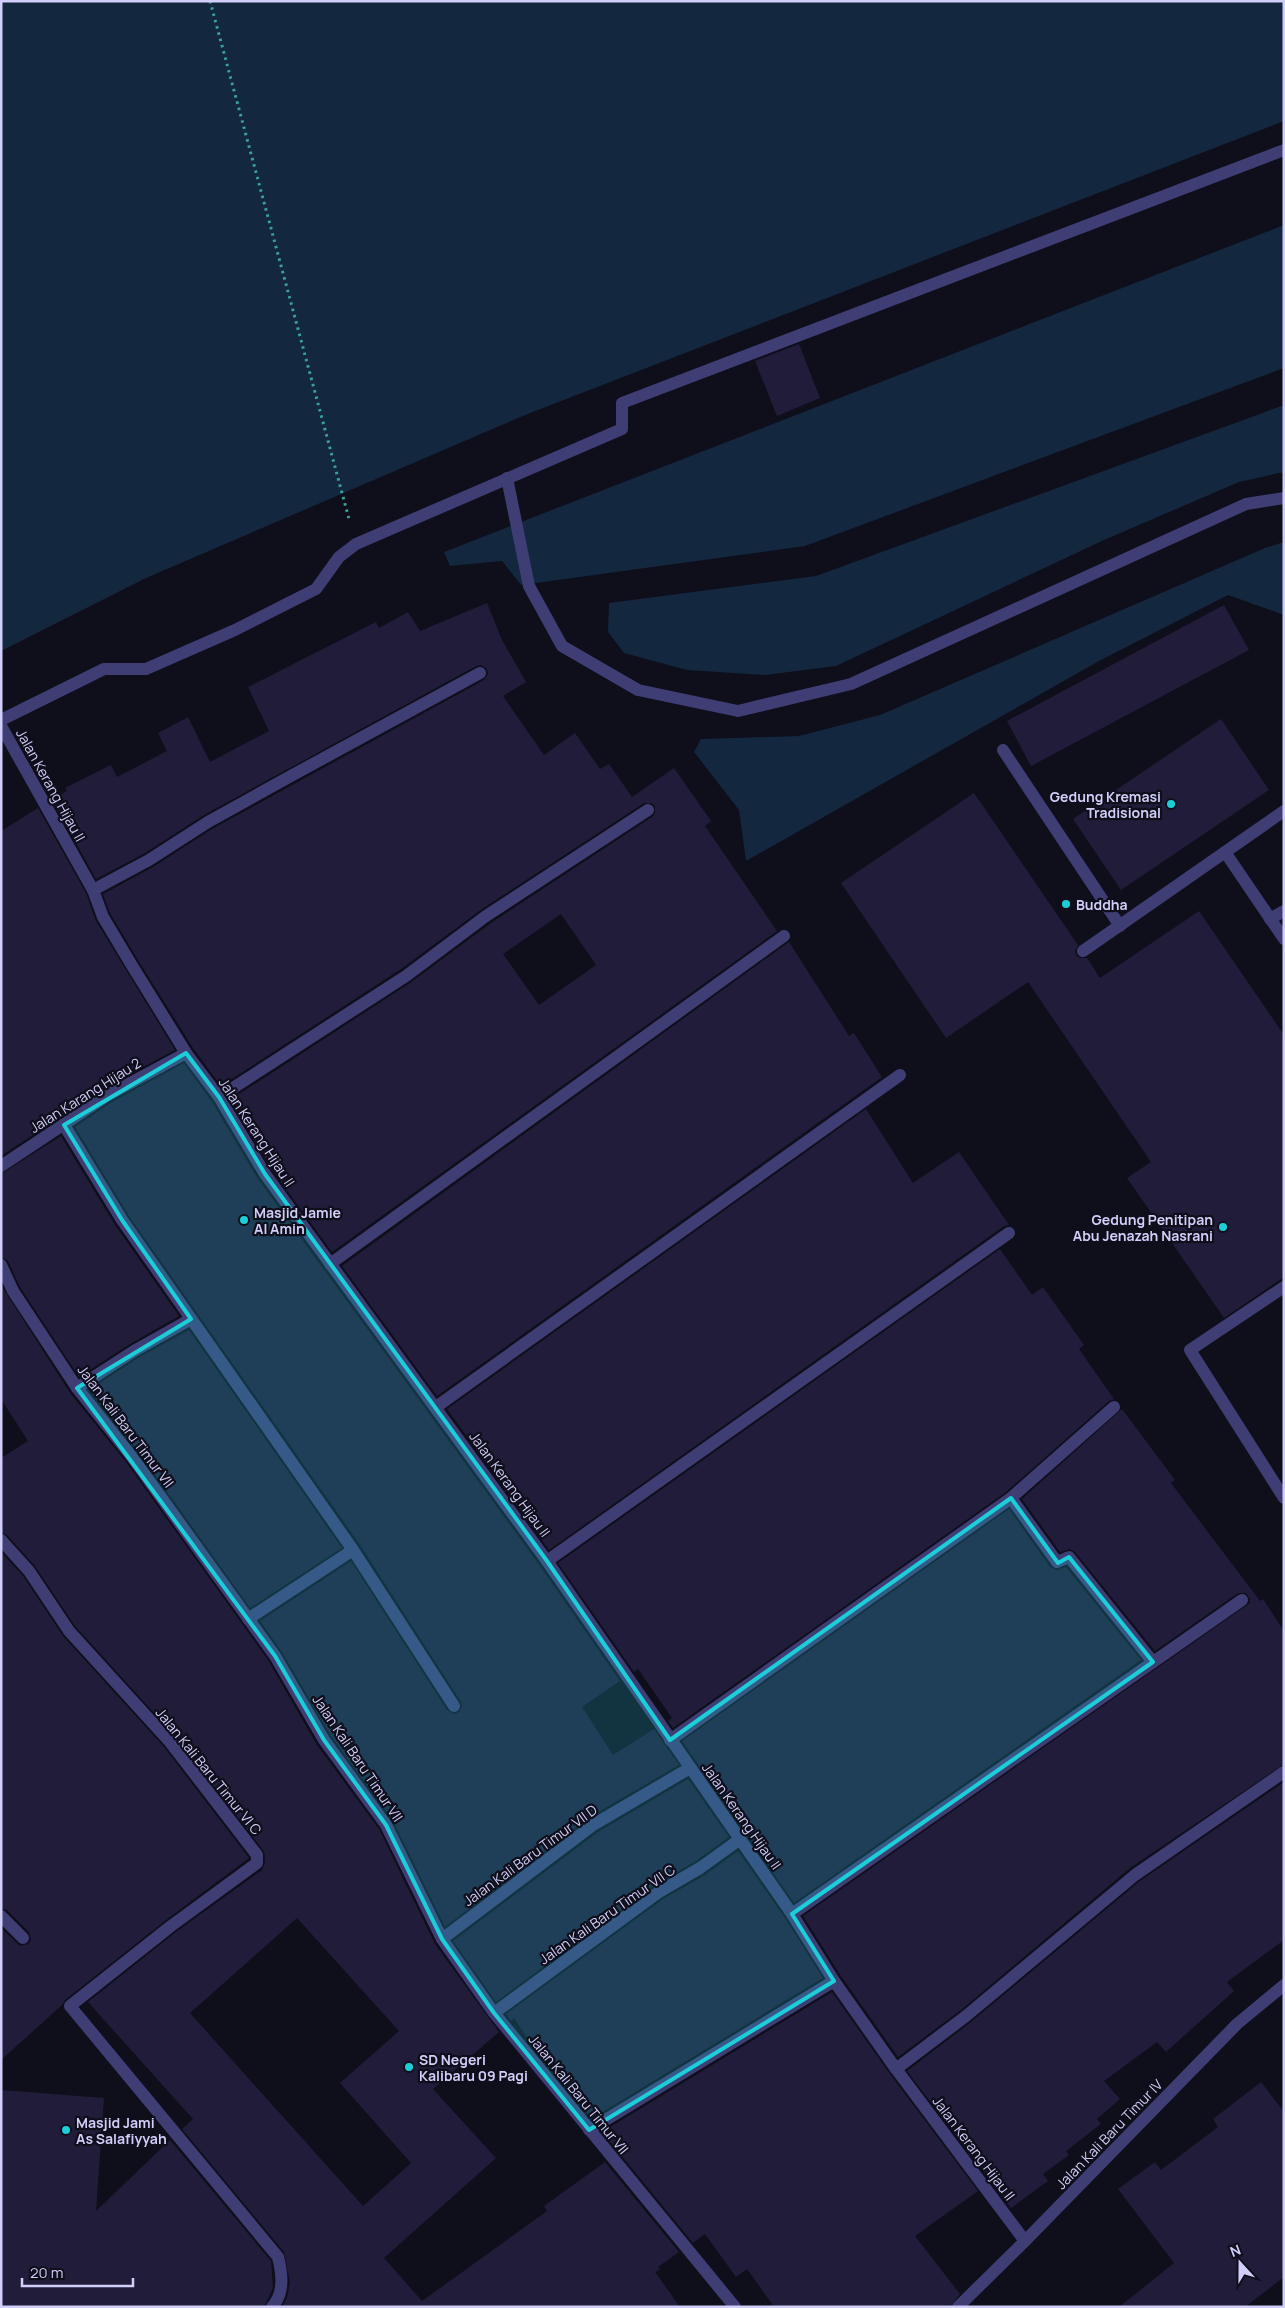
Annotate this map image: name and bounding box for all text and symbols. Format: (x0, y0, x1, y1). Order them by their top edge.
street label: Jalan Kerang Hijau II (12, 725, 90, 845)
place label: Gedung Kremasi Tradisional (1050, 787, 1161, 822)
marker: Gedung Kremasi Tradisional (1165, 798, 1177, 810)
place label: Buddha (1076, 895, 1128, 914)
marker: Buddha (1060, 898, 1072, 910)
street label: Jalan Karang Hijau 2 (26, 1053, 144, 1137)
street label: Jalan Kerang Hijau II (215, 1074, 299, 1190)
place label: Masjid Jamie Al Amin (254, 1203, 341, 1238)
place label: Gedung Penitipan Abu Jenazah Nasrani (1073, 1210, 1213, 1245)
marker: Masjid Jamie Al Amin (238, 1214, 250, 1226)
marker: Gedung Penitipan Abu Jenazah Nasrani (1217, 1221, 1229, 1233)
street label: Jalan Kali Baru Timur VII (74, 1361, 178, 1491)
street label: Jalan Kerang Hijau II (465, 1427, 555, 1541)
street label: Jalan Kali Baru Timur VII (308, 1691, 408, 1825)
street label: Jalan Kali Baru Timur VI C (152, 1703, 266, 1839)
street label: Jalan Kerang Hijau II (698, 1759, 786, 1873)
street label: Jalan Kali Baru Timur VII D (459, 1800, 601, 1910)
street label: Jalan Kali Baru Timur VII C (535, 1860, 679, 1968)
street label: Jalan Kali Baru Timur VII (525, 2030, 633, 2158)
place label: SD Negeri Kalibaru 09 Pagi (419, 2050, 528, 2085)
marker: SD Negeri Kalibaru 09 Pagi (403, 2061, 415, 2073)
street label: Jalan Kali Baru Timur IV (1052, 2075, 1167, 2193)
street label: Jalan Kerang Hijau II (928, 2092, 1020, 2204)
place label: Masjid Jami As Salafiyyah (76, 2113, 167, 2148)
marker: Masjid Jami As Salafiyyah (60, 2124, 72, 2136)
north arrow (1215, 2238, 1265, 2288)
text: N (1227, 2240, 1243, 2261)
scale bar (22, 2256, 134, 2288)
text: 20 m (30, 2262, 63, 2283)

